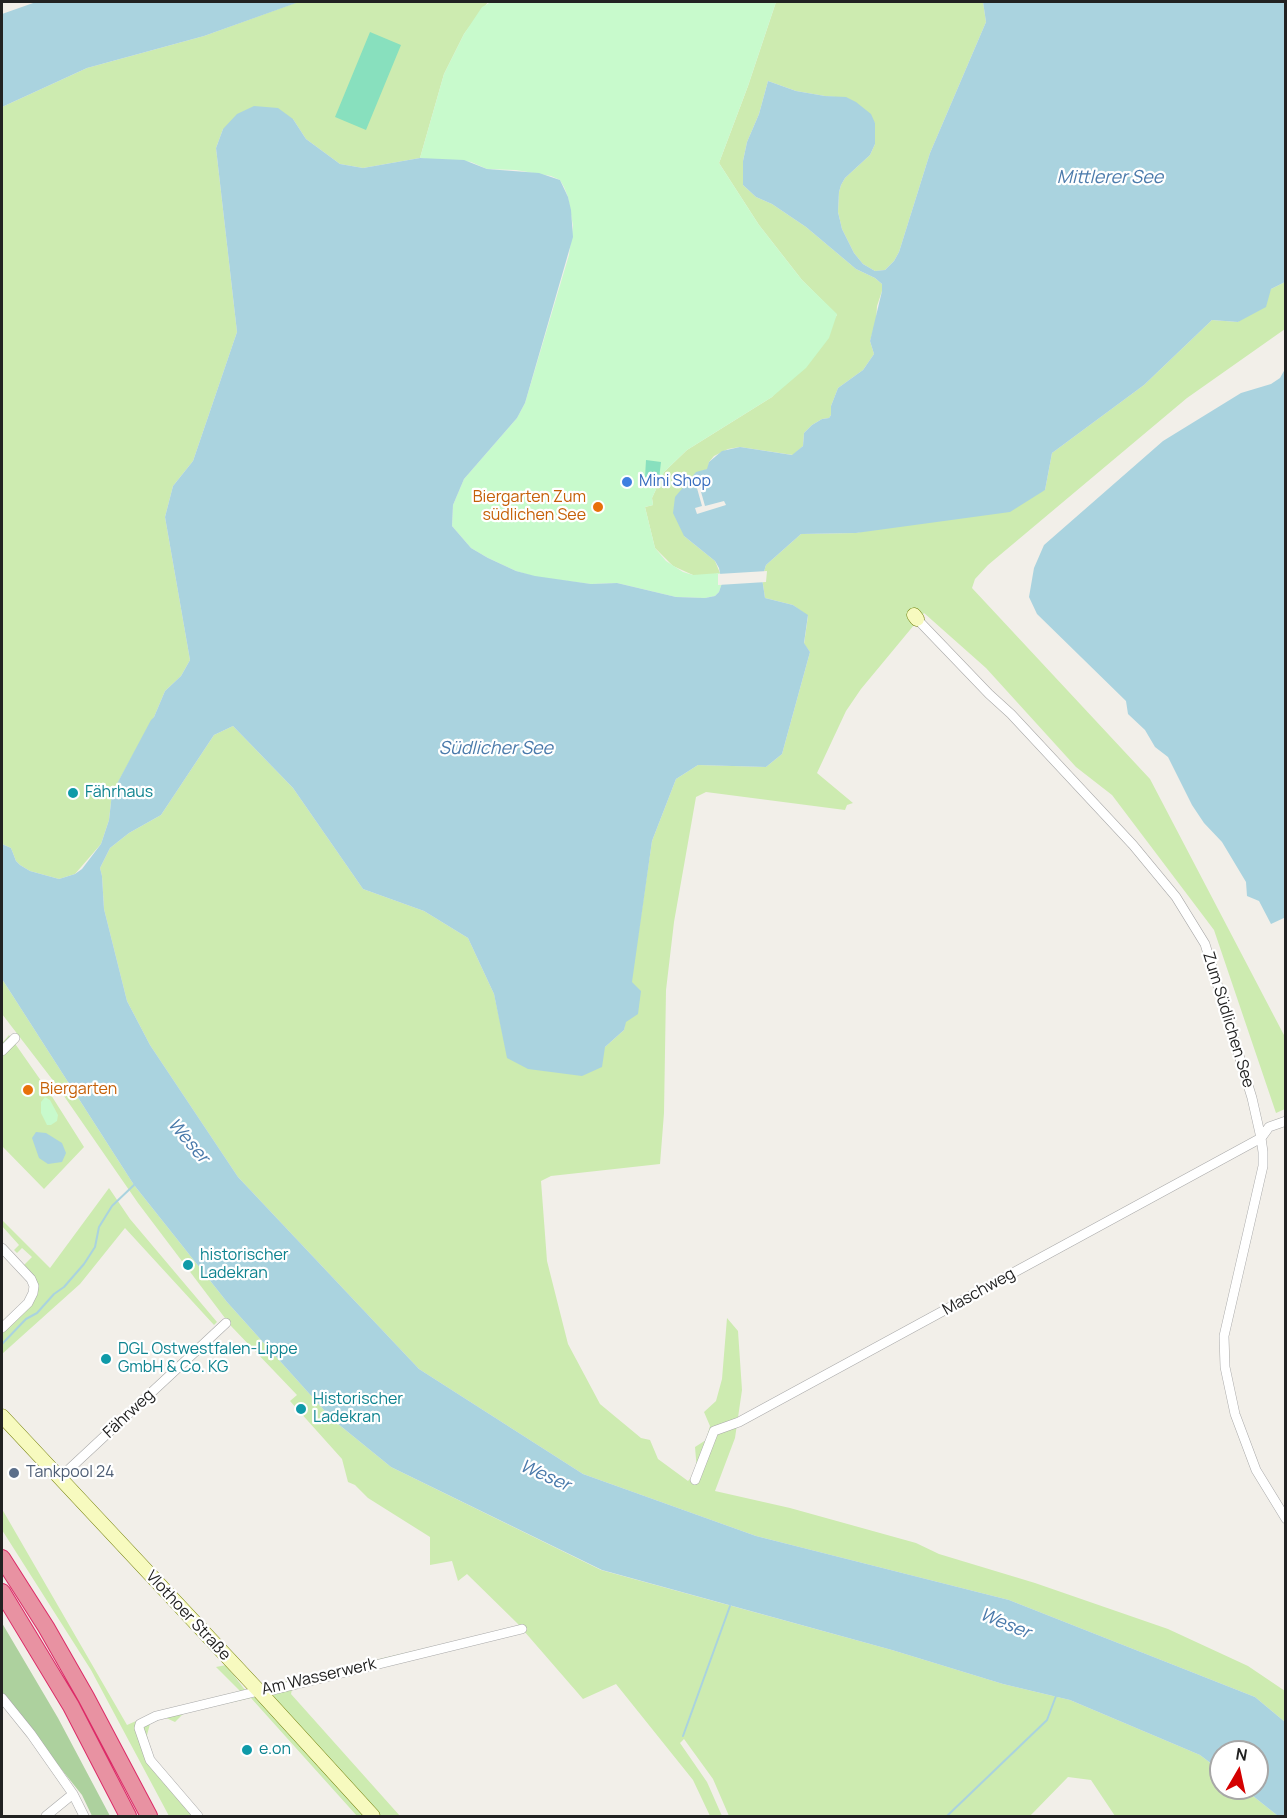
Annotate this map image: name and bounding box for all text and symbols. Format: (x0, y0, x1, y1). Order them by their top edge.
water label: Mittlerer See (1057, 167, 1163, 189)
place label: Mini Shop (639, 472, 711, 492)
marker: Mini Shop (620, 475, 634, 489)
place label: Biergarten Zum südlichen See (473, 488, 586, 526)
marker: Biergarten Zum südlichen See (591, 500, 605, 514)
water label: Südlicher See (439, 738, 553, 760)
place label: Fährhaus (85, 783, 153, 803)
marker: Fährhaus (66, 786, 80, 800)
street label: Zum Südlichen See (1198, 950, 1258, 1090)
place label: Biergarten (40, 1080, 117, 1100)
marker: Biergarten (21, 1083, 35, 1097)
water label: Weser (163, 1114, 213, 1168)
place label: historischer Ladekran (200, 1246, 289, 1284)
marker: historischer Ladekran (181, 1258, 195, 1272)
street label: Maschweg (939, 1264, 1019, 1320)
place label: DGL Ostwestfalen-Lippe GmbH & Co. KG (118, 1340, 297, 1378)
marker: DGL Ostwestfalen-Lippe GmbH & Co. KG (99, 1352, 113, 1366)
street label: Fährweg (100, 1386, 158, 1442)
place label: Historischer Ladekran (313, 1390, 403, 1428)
marker: Historischer Ladekran (294, 1402, 308, 1416)
water label: Weser (517, 1455, 573, 1497)
place label: Tankpool 24 (26, 1463, 114, 1483)
marker: Tankpool 24 (7, 1466, 21, 1480)
street label: Vlothoer Straße (142, 1567, 234, 1665)
water label: Weser (977, 1604, 1033, 1644)
street label: Am Wasserwerk (260, 1654, 378, 1700)
place label: e.on (259, 1740, 291, 1760)
north arrow (1209, 1740, 1269, 1800)
text: N (1234, 1742, 1249, 1766)
marker: e.on (240, 1743, 254, 1757)

